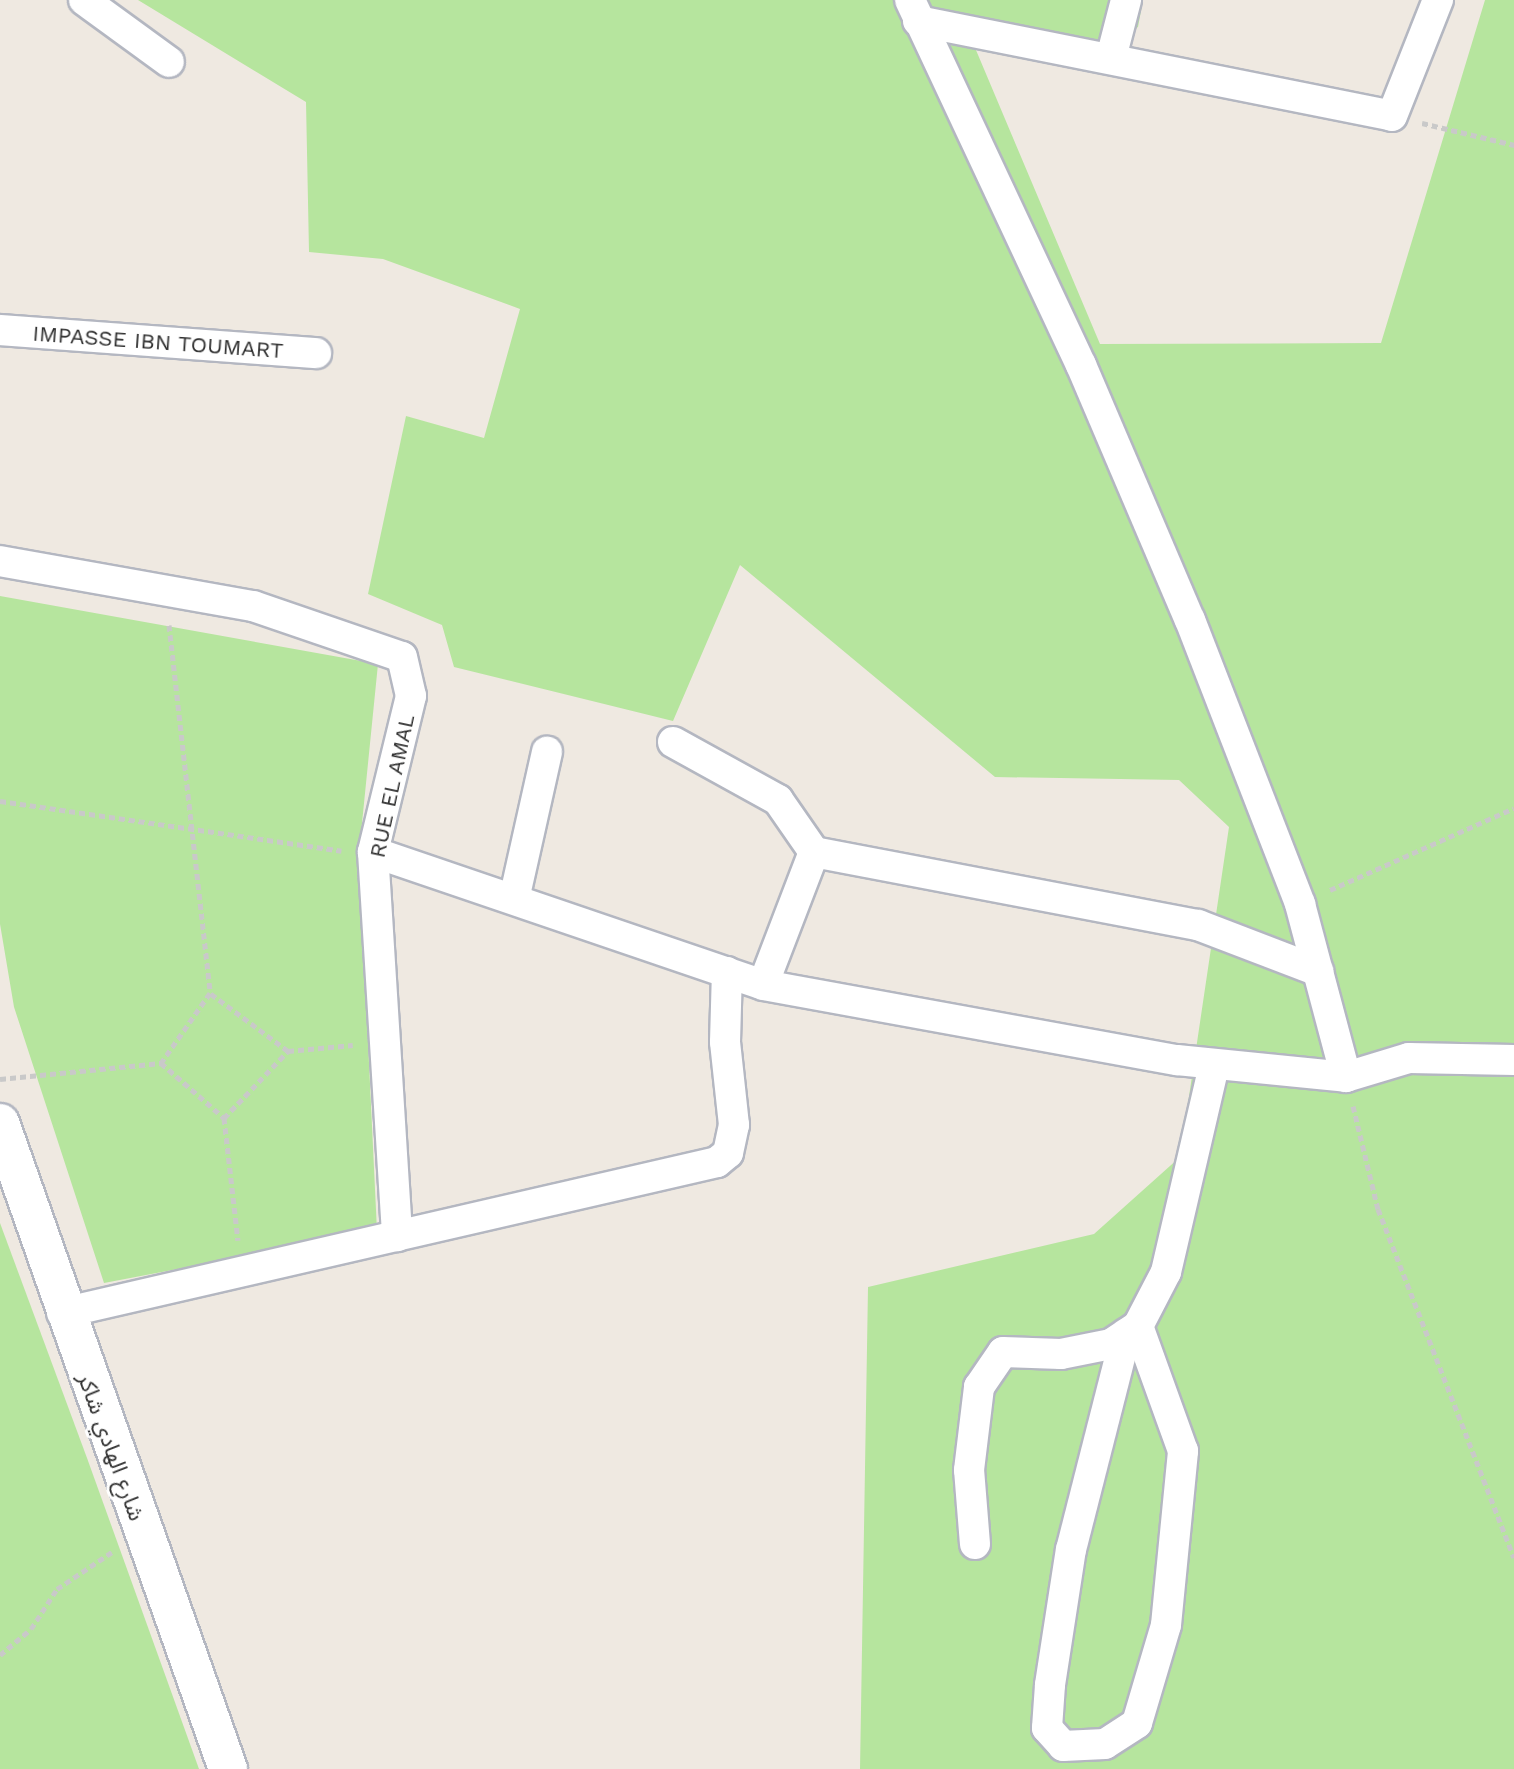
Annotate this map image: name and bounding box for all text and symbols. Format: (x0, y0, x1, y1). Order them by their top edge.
street label: IMPASSE IBN TOUMART (31, 320, 285, 364)
street label: RUE EL AMAL (364, 711, 420, 861)
street label: شارع الهادي شاكر (72, 1370, 150, 1524)

